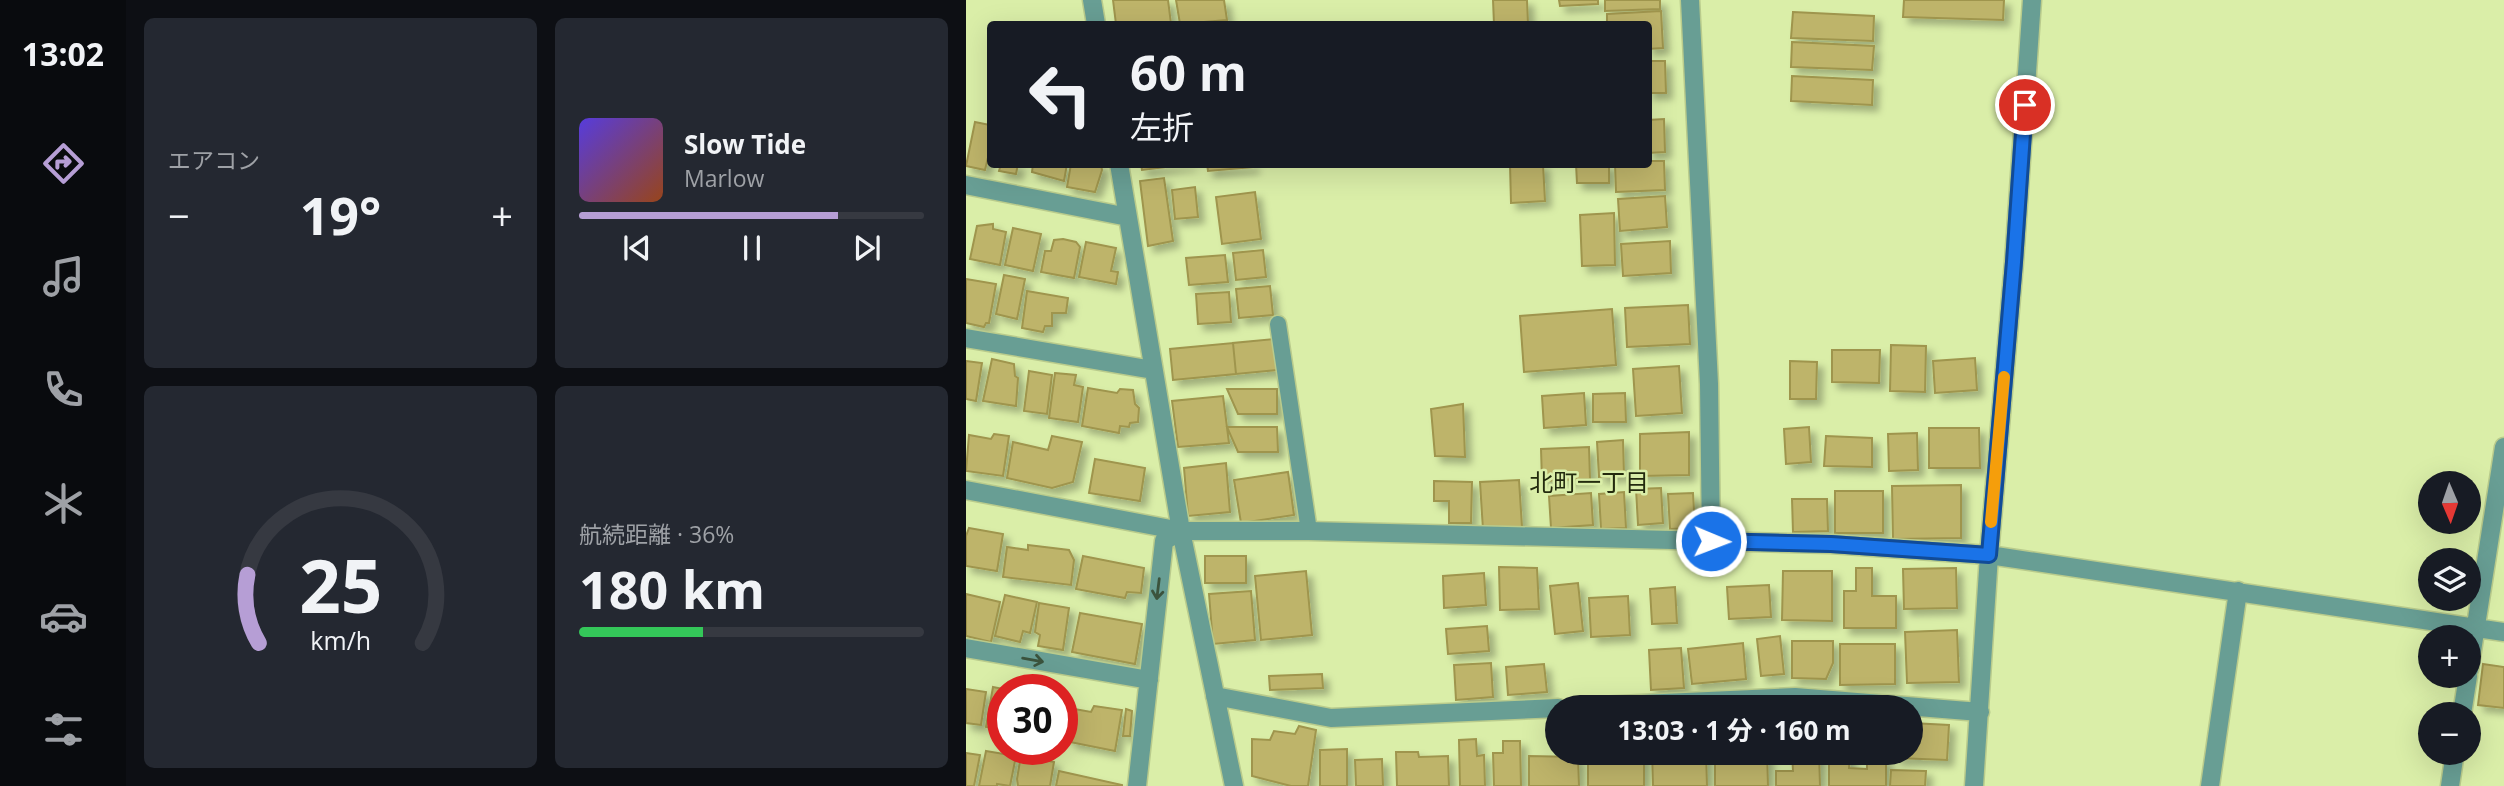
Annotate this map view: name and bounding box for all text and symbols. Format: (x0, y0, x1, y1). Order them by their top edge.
text: 13:02 (22, 32, 104, 75)
text: 60 m (1130, 39, 1247, 105)
icon: left (1015, 49, 1106, 140)
pin (1995, 75, 2055, 135)
icon: arrive (2006, 86, 2044, 124)
text: 左折 (1130, 105, 1194, 148)
text: Slow Tide (684, 126, 806, 162)
icon: directions (39, 139, 88, 188)
text: エアコン (168, 144, 260, 176)
text: Marlow (684, 162, 764, 194)
text: 19° (300, 179, 381, 250)
text: − (168, 189, 190, 241)
text: + (491, 189, 513, 241)
icon: previous (618, 229, 656, 267)
icon: pause (733, 229, 771, 267)
icon: next (848, 229, 886, 267)
icon: music (39, 252, 88, 301)
icon: phone (39, 365, 88, 414)
district label: 北町一丁目 (1529, 465, 1649, 498)
north arrow (2418, 471, 2482, 534)
map controls (2418, 471, 2481, 765)
icon: climate (39, 479, 88, 528)
position arrow (1674, 504, 1748, 578)
text: 航続距離 · 36% (579, 518, 734, 550)
text: 25 (299, 535, 382, 634)
button: layers (2418, 548, 2481, 611)
text: 180 km (579, 553, 765, 624)
one-way arrow (1152, 577, 1165, 600)
icon: car (39, 592, 88, 641)
text: km/h (310, 623, 371, 657)
button: + (2418, 625, 2481, 688)
one-way arrow (1021, 654, 1044, 667)
speed limit sign: 30 (987, 674, 1078, 765)
button: − (2418, 702, 2481, 765)
icon: filters (39, 705, 88, 754)
text: 13:03 · 1 分 · 160 m (1617, 712, 1851, 748)

